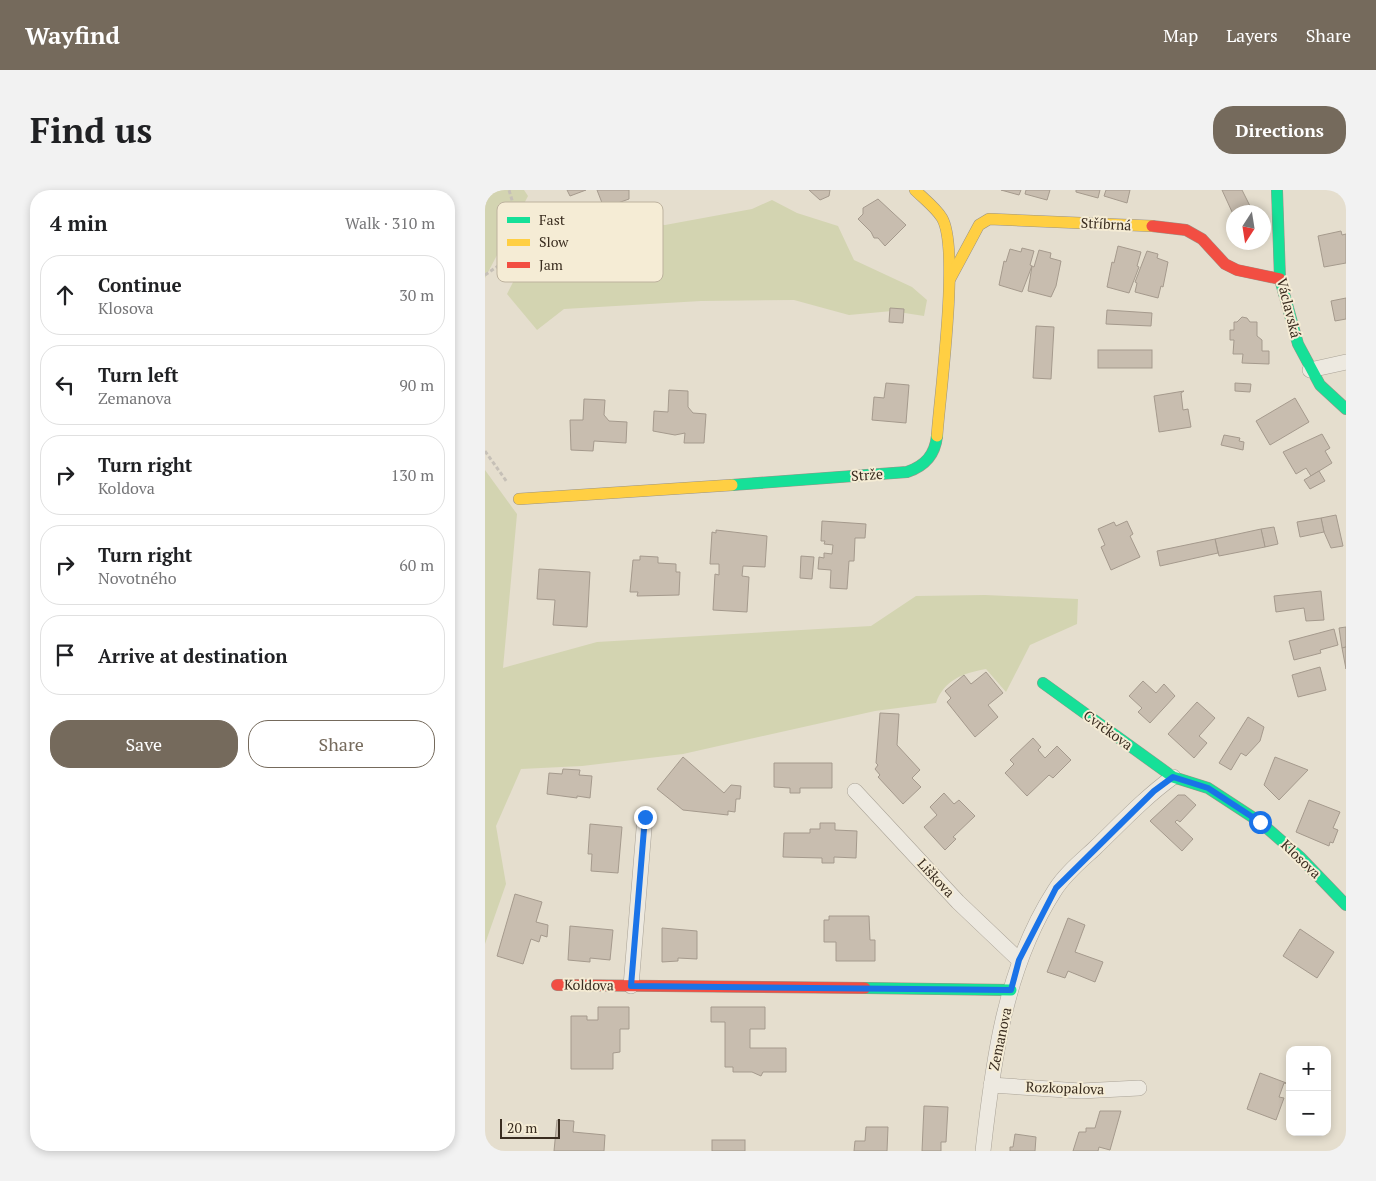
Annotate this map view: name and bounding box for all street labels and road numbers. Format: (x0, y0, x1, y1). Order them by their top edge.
street label: Stříbrná (1080, 213, 1132, 234)
street label: Václavská (1273, 276, 1306, 340)
street label: Strže (850, 464, 883, 485)
street label: Cvrčkova (1080, 705, 1137, 754)
street label: Klosova (1277, 835, 1325, 882)
street label: Liškova (913, 854, 959, 901)
street label: Koldova (564, 975, 614, 994)
street label: Zemanova (984, 1005, 1015, 1072)
street label: Rozkopalova (1025, 1077, 1105, 1098)

